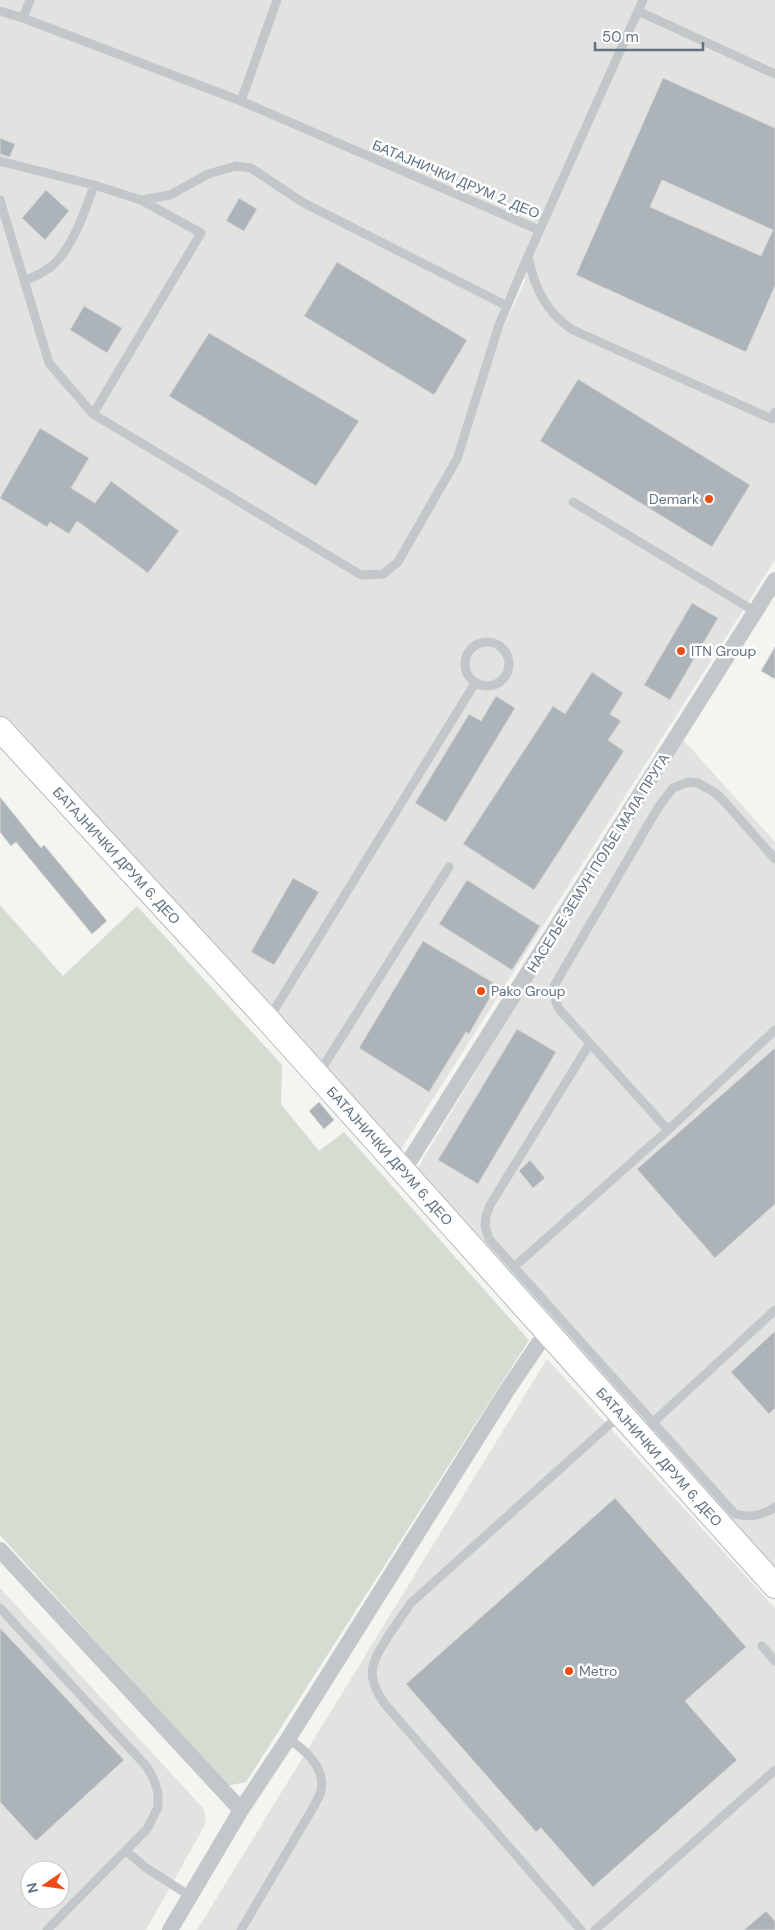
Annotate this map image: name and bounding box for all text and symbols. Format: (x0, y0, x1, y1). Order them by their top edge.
scale bar (595, 20, 702, 52)
text: 50 m (602, 27, 639, 47)
street label: БАТАЈНИЧКИ ДРУМ 2. ДЕО (370, 136, 542, 223)
place label: Demark (649, 490, 699, 508)
marker: Demark (703, 493, 715, 505)
place label: ITN Group (691, 642, 756, 660)
marker: ITN Group (675, 645, 687, 657)
street label: НАСЕЉЕ ЗЕМУН ПОЉЕ МАЛА ПРУГА (523, 750, 674, 976)
street label: БАТАЈНИЧКИ ДРУМ 6. ДЕО (49, 783, 184, 928)
place label: Pako Group (491, 982, 566, 1000)
marker: Pako Group (475, 985, 487, 997)
street label: БАТАЈНИЧКИ ДРУМ 6. ДЕО (323, 1083, 457, 1229)
street label: БАТАЈНИЧКИ ДРУМ 6. ДЕО (592, 1384, 726, 1530)
place label: Metro (579, 1662, 617, 1680)
marker: Metro (563, 1665, 575, 1677)
north arrow (20, 1860, 70, 1910)
text: N (22, 1881, 42, 1895)

